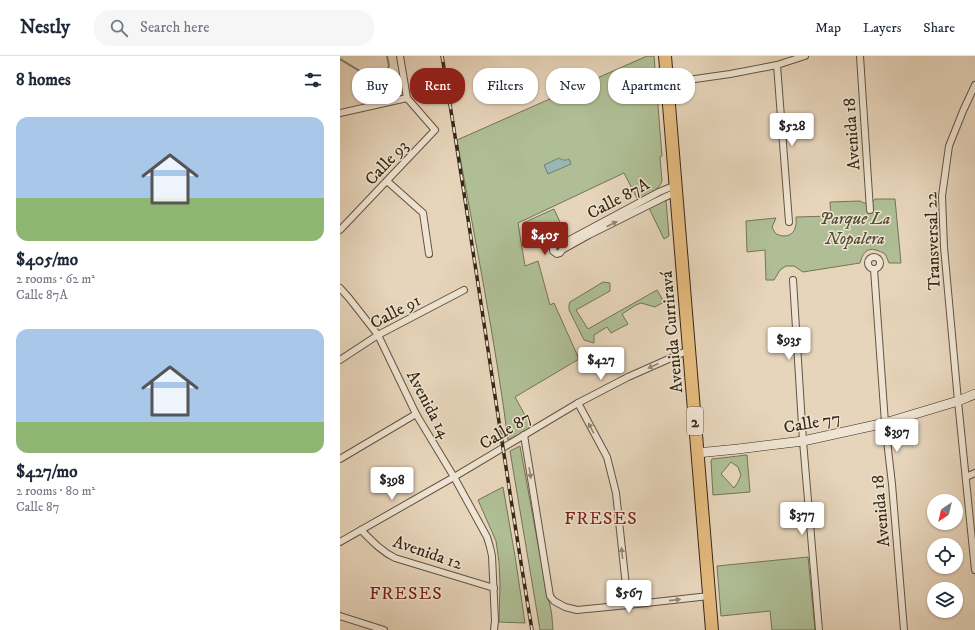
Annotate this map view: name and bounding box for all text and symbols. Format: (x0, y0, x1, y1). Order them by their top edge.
search box (94, 10, 374, 46)
text: Nestly (20, 16, 70, 39)
icon: search (108, 17, 130, 39)
text: Search here (140, 18, 209, 37)
text: Map (815, 19, 841, 37)
text: Layers (863, 19, 901, 37)
text: Share (923, 19, 955, 37)
chip: Buy (352, 68, 402, 104)
chip: Rent (410, 68, 465, 104)
chip: Filters (473, 68, 538, 104)
chip: New (546, 68, 600, 104)
chip: Apartment (608, 68, 695, 104)
text: 8 homes (16, 69, 71, 91)
icon: filters (302, 69, 324, 91)
street label: Avenida 18 (839, 97, 865, 171)
pin: $528 (768, 113, 816, 147)
text: $528 (779, 118, 805, 134)
street label: Calle 93 (360, 135, 413, 190)
icon: home (134, 143, 206, 215)
street label: Calle 87A (583, 173, 654, 224)
street label: Transversal 22 (920, 191, 946, 291)
park label: Parque La Nopalera (820, 208, 890, 250)
one-way arrow (606, 220, 618, 227)
pin: $405 (521, 222, 569, 256)
text: $405 (531, 227, 559, 243)
text: $405/mo (16, 249, 78, 271)
street label: Avenida Curriravá (656, 269, 688, 394)
text: 2 rooms · 62 m² (16, 271, 95, 287)
text: Calle 87A (16, 287, 68, 303)
street label: Calle 91 (366, 289, 424, 334)
pin: $935 (765, 327, 813, 361)
text: $935 (777, 332, 801, 348)
pin: $427 (577, 347, 625, 381)
text: $427 (587, 352, 615, 368)
icon: home (134, 355, 206, 427)
one-way arrow (647, 363, 659, 369)
street label: Avenida 14 (401, 367, 456, 443)
street label: Calle 87 (475, 407, 536, 455)
road number: 2 (687, 407, 703, 435)
street label: Calle 77 (782, 407, 842, 439)
pin: $397 (873, 419, 921, 453)
one-way arrow (588, 422, 595, 434)
text: $397 (884, 424, 910, 440)
text: $427/mo (16, 461, 77, 483)
pin: $398 (368, 467, 416, 501)
one-way arrow (527, 467, 533, 479)
text: $398 (380, 472, 404, 488)
street label: Avenida 18 (867, 474, 895, 548)
text: 2 rooms · 80 m² (16, 483, 95, 499)
north arrow (927, 494, 963, 530)
map controls (927, 494, 963, 618)
text: Calle 87 (16, 499, 59, 515)
pin: $377 (778, 502, 826, 536)
text: $377 (789, 507, 815, 523)
district label: FRESES (564, 508, 638, 530)
street label: Avenida 12 (390, 531, 466, 575)
button: locate (927, 538, 963, 574)
one-way arrow (619, 547, 625, 559)
pin: $567 (605, 580, 653, 614)
button: layers (927, 582, 963, 618)
district label: FRESES (369, 583, 443, 605)
text: $567 (615, 585, 643, 601)
one-way arrow (669, 597, 681, 603)

